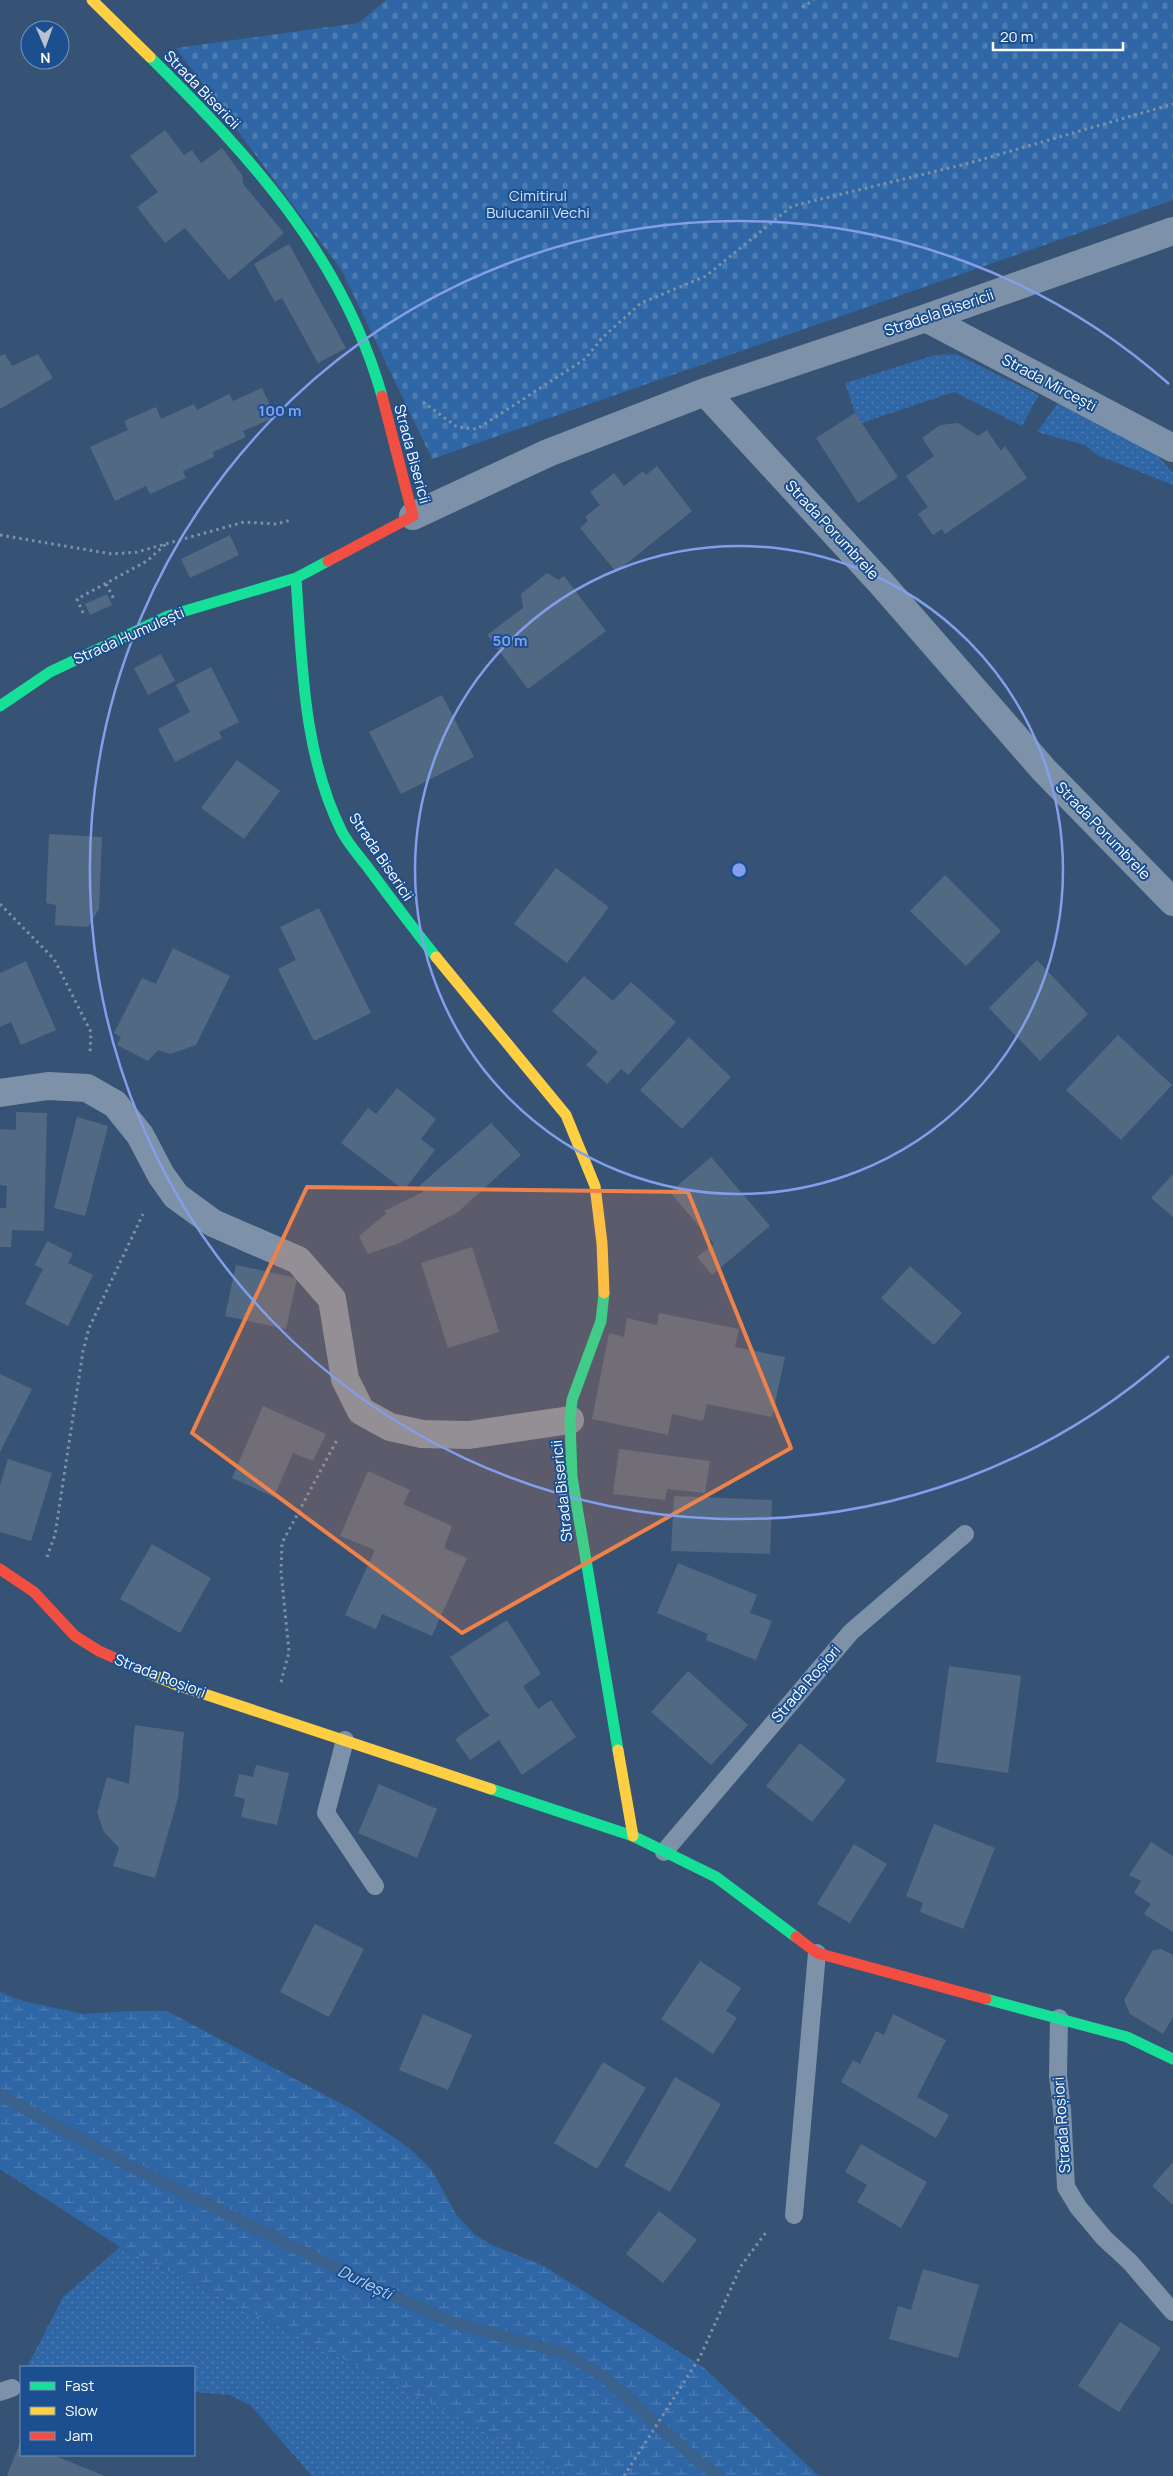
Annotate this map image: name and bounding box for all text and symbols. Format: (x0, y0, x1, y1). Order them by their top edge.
north arrow (20, 20, 70, 70)
scale bar (993, 20, 1123, 52)
text: 20 m (1000, 26, 1033, 47)
street label: Strada Bisericii (159, 46, 245, 134)
text: N (40, 49, 51, 68)
park label: Cimitirul Buiucanii Vechi (486, 185, 590, 223)
street label: Stradela Bisericii (881, 284, 996, 341)
street label: Strada Mircești (998, 349, 1100, 416)
text: 100 m (259, 400, 301, 421)
street label: Strada Bisericii (389, 402, 436, 506)
street label: Strada Porumbrele (781, 475, 884, 584)
street label: Strada Humulești (70, 602, 188, 669)
text: 50 m (492, 630, 528, 651)
street label: Strada Porumbrele (1051, 777, 1156, 885)
street label: Strada Bisericii (344, 808, 419, 905)
centre of rings (730, 861, 748, 879)
street label: Strada Bisericii (546, 1439, 577, 1543)
street label: Strada Roșiori (766, 1640, 845, 1727)
street label: Strada Roșiori (111, 1648, 209, 1703)
street label: Strada Roșiori (1048, 2076, 1075, 2174)
water label: Durlești (334, 2259, 398, 2306)
legend (20, 2366, 195, 2456)
text: Fast (65, 2375, 94, 2396)
text: Slow (65, 2400, 98, 2421)
text: Jam (65, 2425, 93, 2446)

